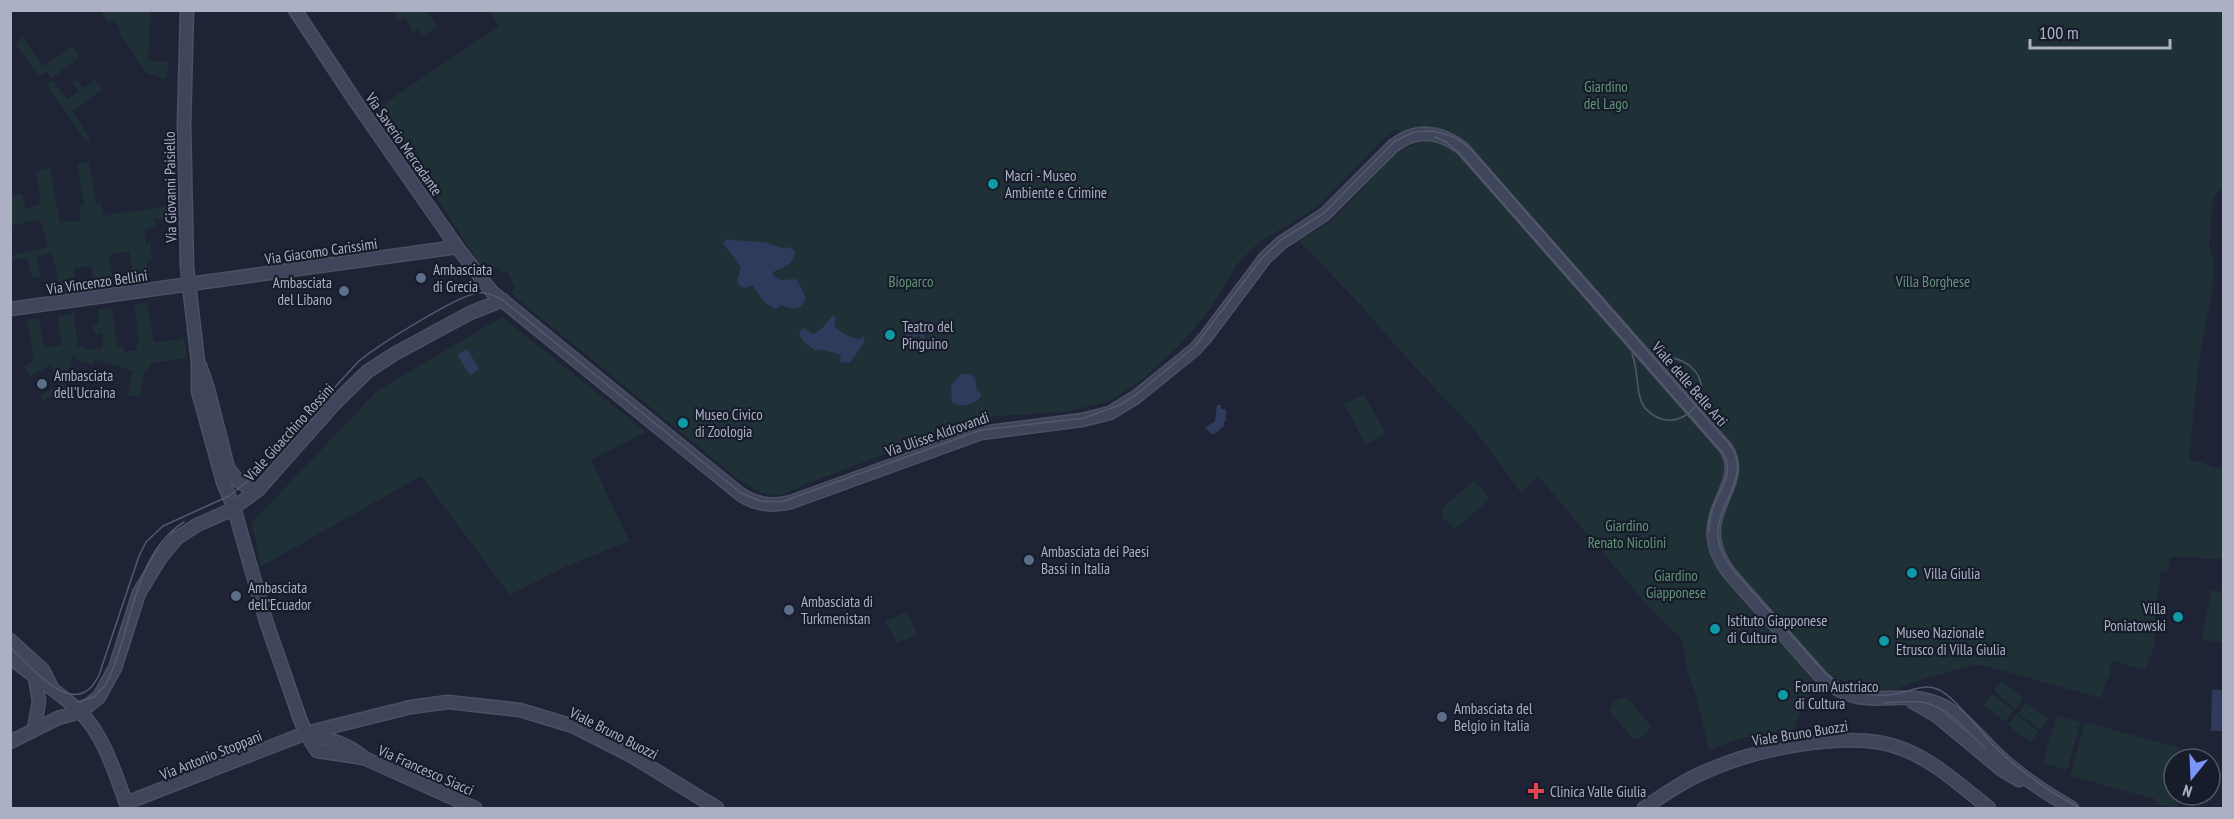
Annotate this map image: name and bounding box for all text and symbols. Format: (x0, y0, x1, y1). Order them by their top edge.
scale bar (2030, 12, 2170, 50)
text: 100 m (2039, 21, 2079, 44)
park label: Giardino del Lago (1584, 77, 1628, 113)
street label: Via Saverio Mercadante (361, 88, 447, 199)
street label: Via Giovanni Paisiello (160, 131, 180, 244)
place label: Macri - Museo Ambiente e Crimine (1005, 166, 1107, 202)
marker: Macri - Museo Ambiente e Crimine (986, 177, 1000, 191)
street label: Via Giacomo Carissimi (263, 234, 379, 268)
place label: Ambasciata di Grecia (433, 260, 492, 296)
street label: Via Vincenzo Bellini (44, 266, 149, 299)
marker: Ambasciata di Grecia (414, 271, 428, 285)
park label: Bioparco (888, 272, 934, 291)
park label: Villa Borghese (1895, 272, 1970, 291)
place label: Ambasciata del Libano (273, 273, 332, 309)
marker: Ambasciata del Libano (337, 284, 351, 298)
place label: Teatro del Pinguino (902, 317, 954, 353)
marker: Teatro del Pinguino (883, 328, 897, 342)
street label: Viale delle Belle Arti (1647, 337, 1732, 430)
place label: Ambasciata dell'Ucraina (54, 366, 116, 402)
marker: Ambasciata dell'Ucraina (35, 377, 49, 391)
street label: Viale Gioacchino Rossini (239, 379, 338, 486)
place label: Museo Civico di Zoologia (695, 405, 763, 441)
street label: Via Ulisse Aldrovandi (882, 407, 992, 461)
marker: Museo Civico di Zoologia (676, 416, 690, 430)
park label: Giardino Renato Nicolini (1588, 516, 1666, 552)
place label: Ambasciata dei Paesi Bassi in Italia (1041, 542, 1149, 578)
marker: Ambasciata dei Paesi Bassi in Italia (1022, 553, 1036, 567)
place label: Villa Giulia (1923, 564, 1980, 583)
park label: Giardino Giapponese (1646, 566, 1706, 602)
marker: Villa Giulia (1905, 566, 1919, 580)
place label: Ambasciata dell’Ecuador (248, 578, 312, 614)
marker: Ambasciata dell’Ecuador (229, 589, 243, 603)
place label: Ambasciata di Turkmenistan (801, 592, 873, 628)
place label: Villa Poniatowski (2104, 599, 2166, 635)
marker: Ambasciata di Turkmenistan (782, 603, 796, 617)
marker: Villa Poniatowski (2171, 610, 2185, 624)
place label: Istituto Giapponese di Cultura (1727, 611, 1827, 647)
marker: Istituto Giapponese di Cultura (1708, 622, 1722, 636)
place label: Museo Nazionale Etrusco di Villa Giulia (1896, 623, 2006, 659)
marker: Museo Nazionale Etrusco di Villa Giulia (1877, 634, 1891, 648)
place label: Forum Austriaco di Cultura (1795, 677, 1879, 713)
marker: Forum Austriaco di Cultura (1776, 688, 1790, 702)
place label: Ambasciata del Belgio in Italia (1454, 699, 1533, 735)
street label: Viale Bruno Buozzi (566, 702, 661, 763)
marker: Ambasciata del Belgio in Italia (1435, 710, 1449, 724)
street label: Viale Bruno Buozzi (1750, 716, 1849, 750)
street label: Via Antonio Stoppani (156, 726, 265, 784)
street label: Via Francesco Siacci (374, 740, 477, 800)
north arrow (2162, 747, 2222, 807)
text: N (2180, 780, 2195, 802)
marker: Clinica Valle Giulia (1527, 782, 1545, 800)
place label: Clinica Valle Giulia (1550, 782, 1646, 801)

